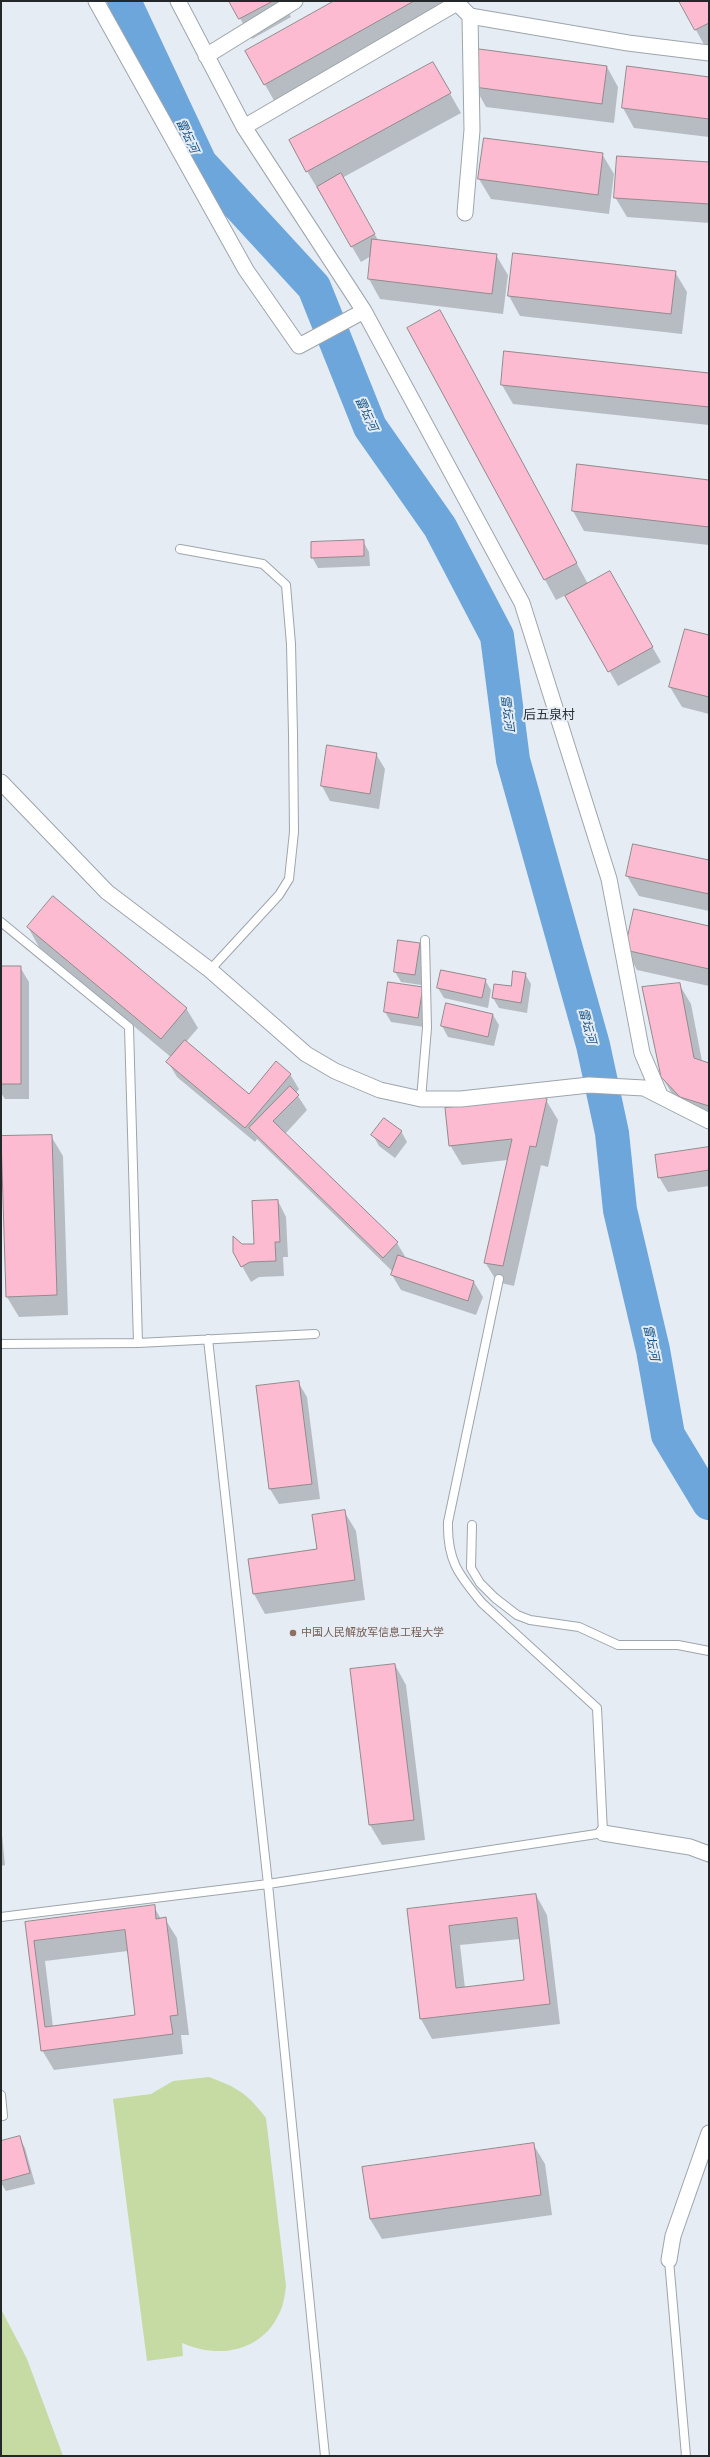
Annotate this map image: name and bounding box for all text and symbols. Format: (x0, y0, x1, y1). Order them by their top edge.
water label: 雷坛河 (173, 117, 201, 155)
water label: 雷坛河 (352, 395, 380, 433)
water label: 雷坛河 (498, 694, 516, 732)
district label: 后五泉村 (523, 707, 575, 723)
water label: 雷坛河 (575, 1007, 599, 1045)
water label: 雷坛河 (640, 1324, 662, 1362)
place label: 中国人民解放军信息工程大学 (301, 1626, 444, 1640)
marker: 中国人民解放军信息工程大学 (288, 1628, 298, 1638)

